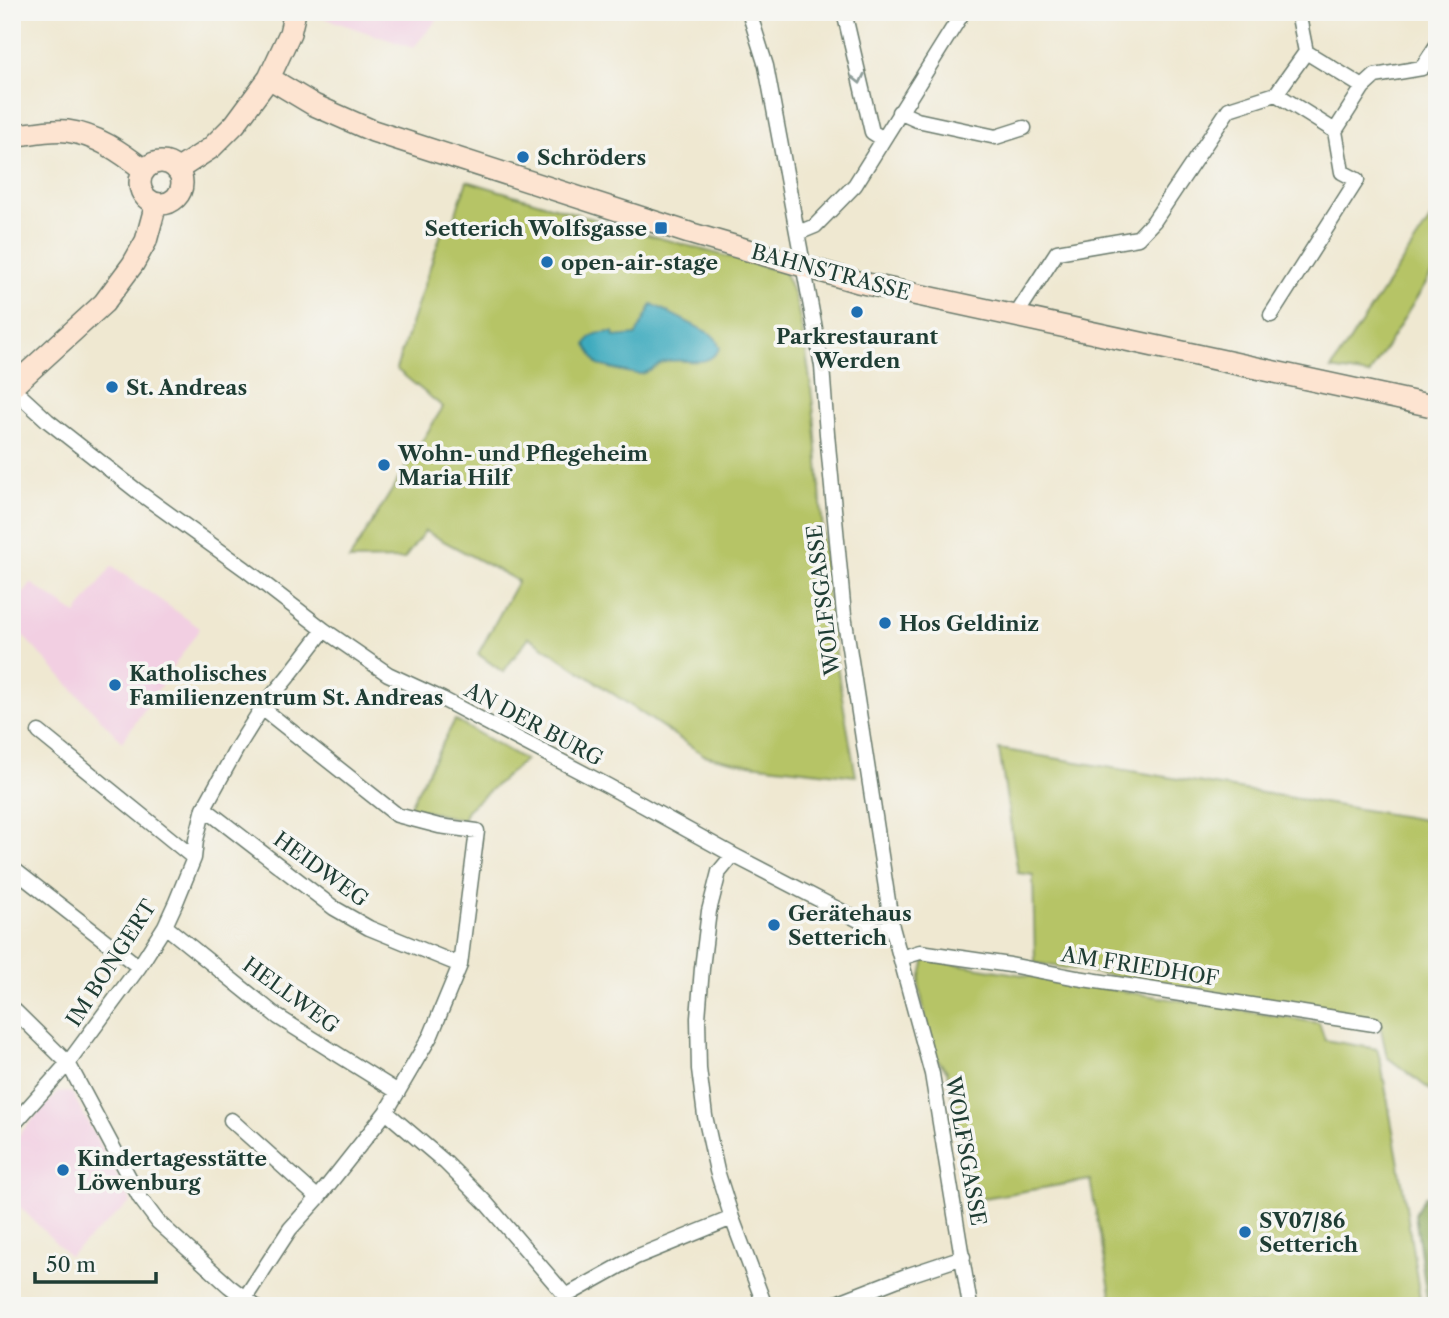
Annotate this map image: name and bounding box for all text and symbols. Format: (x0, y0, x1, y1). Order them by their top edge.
one-way arrow (851, 72, 865, 84)
place label: Schröders (537, 145, 646, 170)
marker: Schröders (515, 149, 531, 165)
place label: Setterich Wolfsgasse (425, 216, 647, 241)
marker: Setterich Wolfsgasse (653, 220, 669, 236)
street label: BAHNSTRASSE (749, 239, 913, 305)
place label: open-air-stage (561, 250, 718, 275)
marker: open-air-stage (539, 254, 555, 270)
marker: Parkrestaurant Werden (849, 304, 865, 320)
place label: Parkrestaurant Werden (776, 324, 939, 373)
place label: St. Andreas (126, 375, 247, 400)
marker: St. Andreas (104, 379, 120, 395)
place label: Wohn- und Pflegeheim Maria Hilf (397, 441, 648, 490)
marker: Wohn- und Pflegeheim Maria Hilf (376, 457, 392, 473)
street label: WOLFSGASSE (801, 523, 845, 678)
place label: Hos Geldiniz (899, 611, 1039, 636)
marker: Hos Geldiniz (877, 615, 893, 631)
place label: Katholisches Familienzentrum St. Andreas (129, 661, 444, 710)
marker: Katholisches Familienzentrum St. Andreas (107, 677, 123, 693)
street label: AN DER BURG (460, 677, 607, 771)
street label: HEIDWEG (269, 826, 373, 912)
street label: IM BONGERT (61, 895, 161, 1031)
place label: Gerätehaus Setterich (788, 901, 912, 950)
marker: Gerätehaus Setterich (766, 917, 782, 933)
street label: AM FRIEDHOF (1058, 941, 1221, 991)
street label: HELLWEG (238, 952, 344, 1038)
street label: WOLFSGASSE (940, 1073, 991, 1228)
place label: Kindertagesstätte Löwenburg (77, 1146, 267, 1195)
marker: Kindertagesstätte Löwenburg (55, 1162, 71, 1178)
place label: SV07/86 Setterich (1259, 1208, 1359, 1257)
marker: SV07/86 Setterich (1237, 1224, 1253, 1240)
scale bar (35, 1241, 156, 1285)
text: 50 m (46, 1252, 96, 1277)

